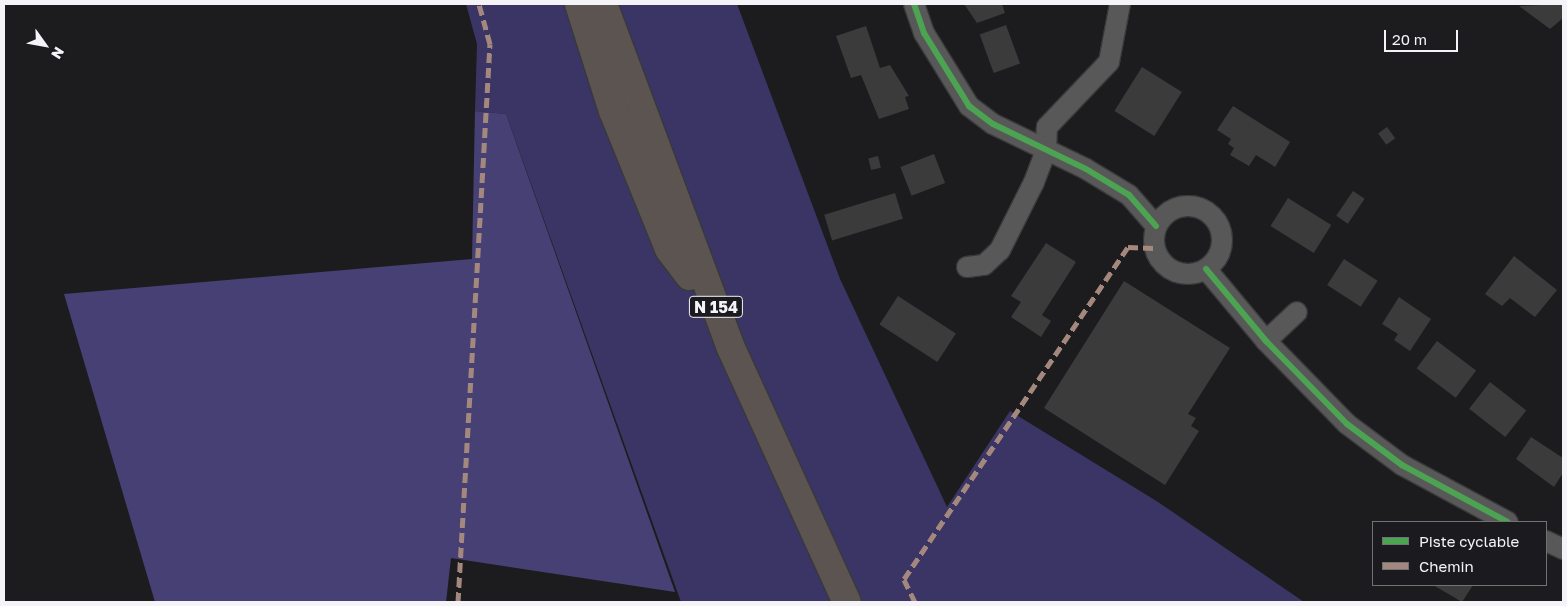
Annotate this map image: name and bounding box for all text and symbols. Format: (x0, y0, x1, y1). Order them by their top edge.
north arrow (20, 20, 70, 70)
scale bar (1387, 20, 1461, 52)
text: 20 m (1392, 30, 1427, 48)
text: N (48, 44, 68, 62)
road number: N 154 (688, 294, 744, 320)
legend (1372, 521, 1547, 586)
text: Piste cyclable (1419, 532, 1519, 550)
text: Chemin (1419, 557, 1474, 575)

